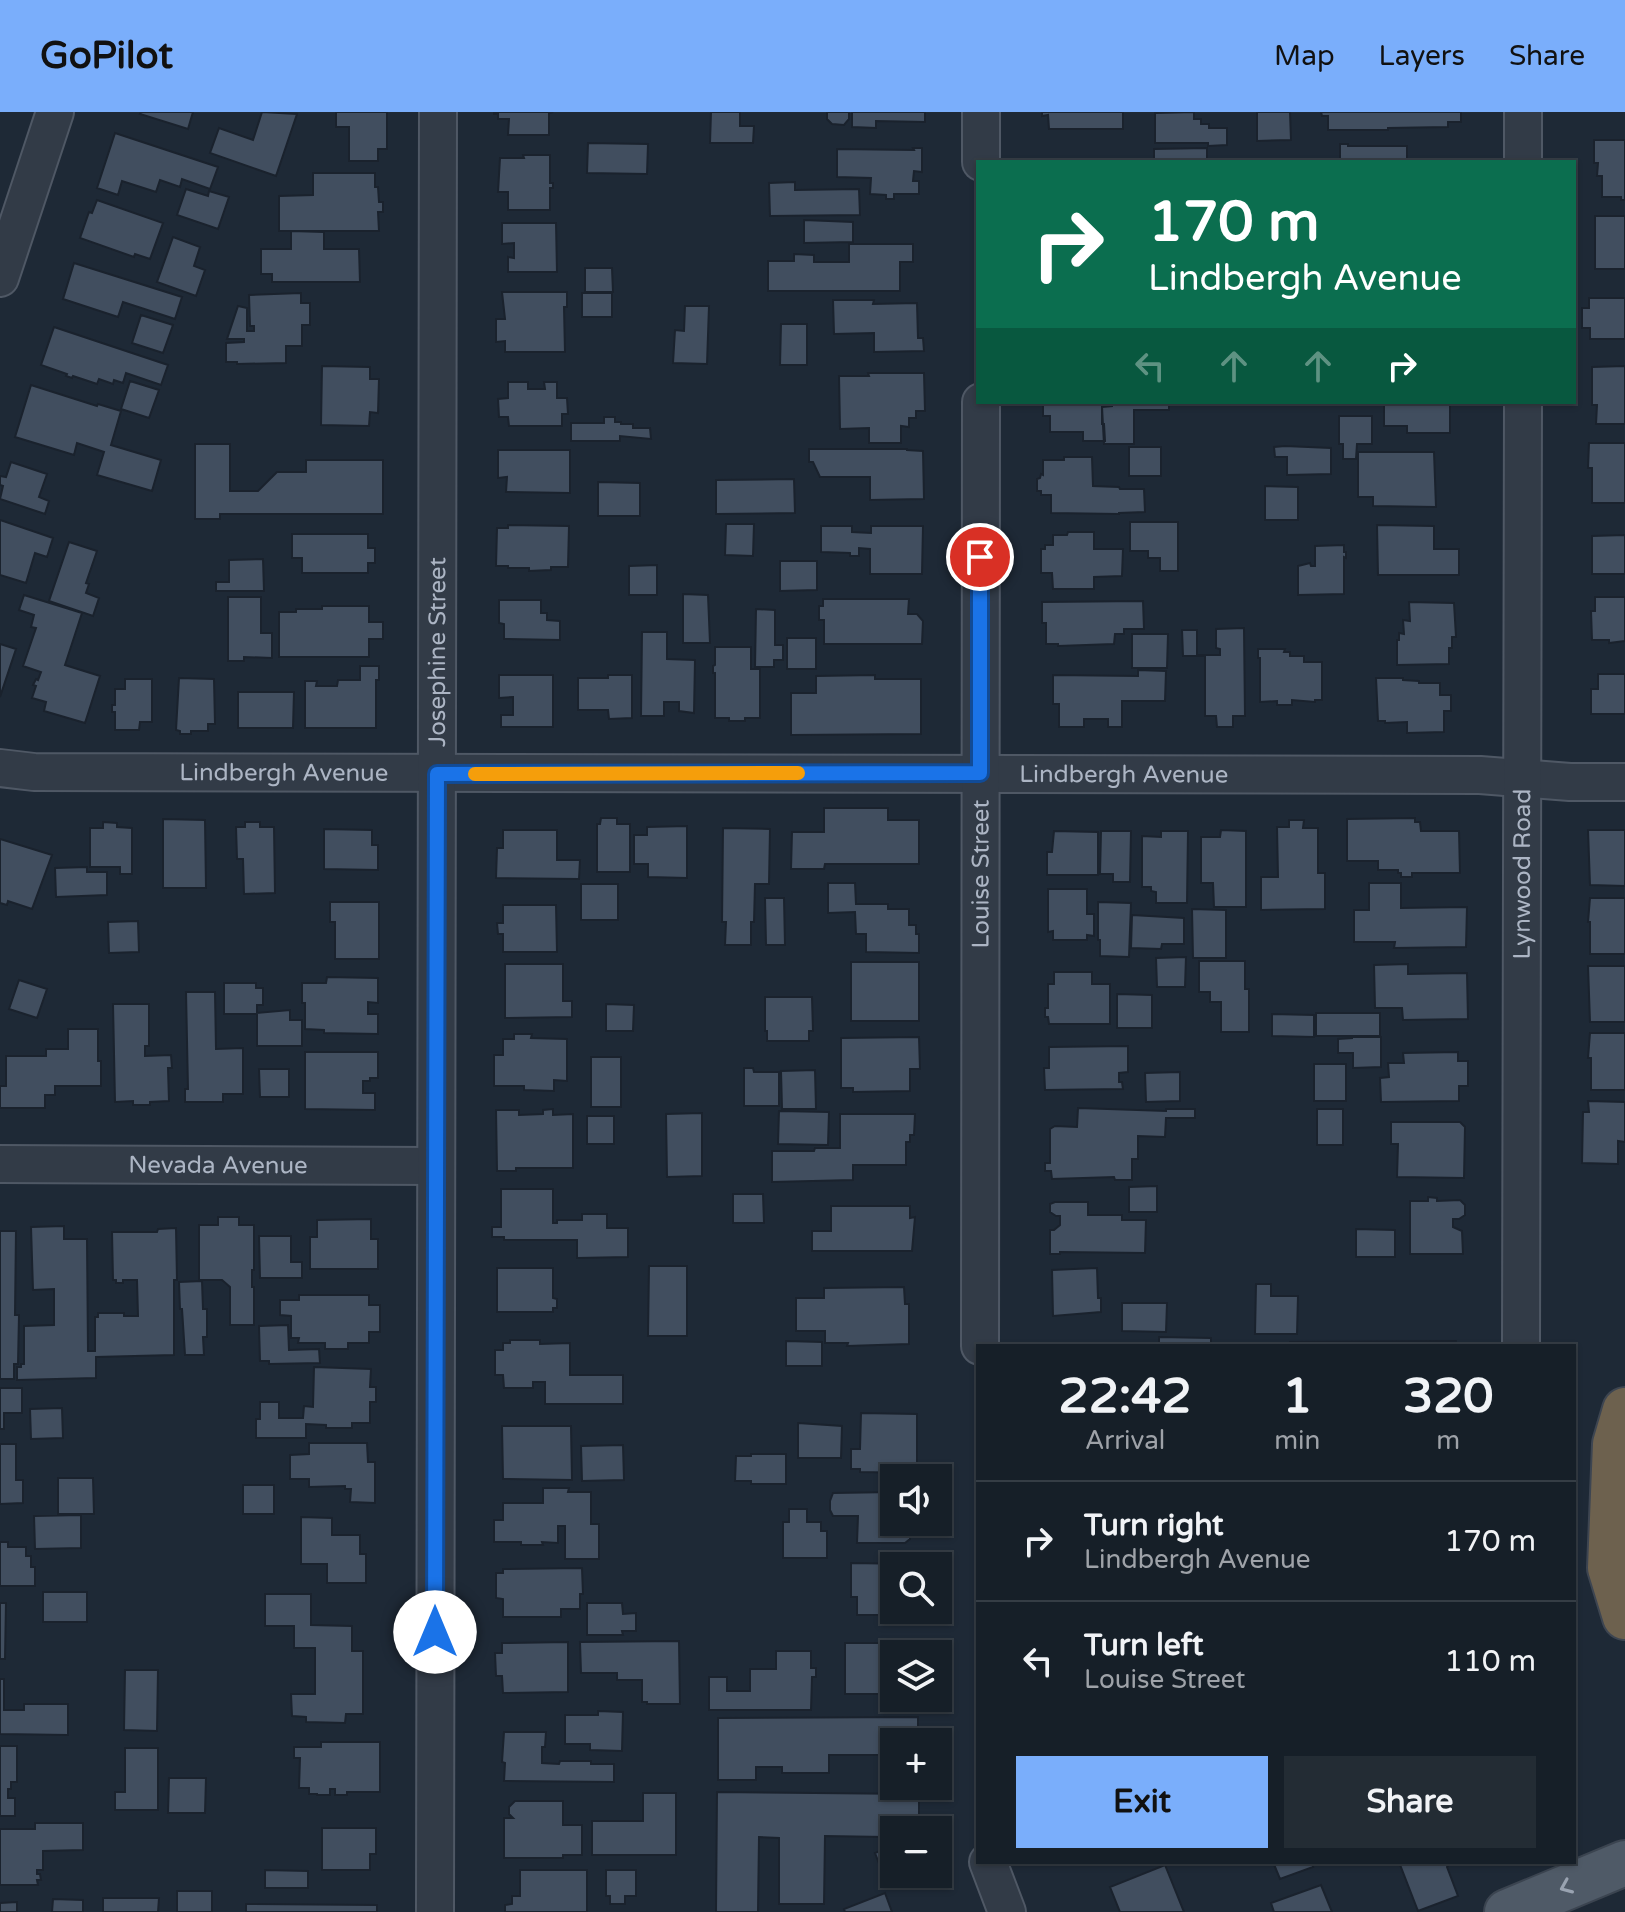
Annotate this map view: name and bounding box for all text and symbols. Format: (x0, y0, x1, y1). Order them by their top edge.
text: GoPilot (40, 33, 173, 79)
text: Map (1274, 39, 1335, 73)
text: Layers (1379, 39, 1465, 73)
text: Share (1509, 39, 1585, 73)
text: 170 m (1148, 189, 1319, 256)
icon: right (1016, 192, 1120, 296)
text: Lindbergh Avenue (1148, 257, 1462, 300)
icon: left (1128, 344, 1172, 388)
icon: ahead (1212, 344, 1256, 388)
icon: ahead (1296, 344, 1340, 388)
icon: right (1380, 344, 1424, 388)
pin (946, 523, 1014, 591)
icon: arrive (958, 535, 1002, 579)
street label: Josephine Street (423, 557, 452, 747)
street label: Lindbergh Avenue (179, 758, 388, 788)
street label: Lindbergh Avenue (1019, 760, 1228, 789)
street label: Lynwood Road (1508, 789, 1537, 959)
street label: Louise Street (966, 799, 996, 949)
street label: Nevada Avenue (128, 1151, 308, 1180)
text: 22:42 (1059, 1368, 1192, 1426)
text: 1 (1282, 1368, 1312, 1426)
text: 320 (1403, 1368, 1493, 1426)
text: Arrival (1085, 1425, 1165, 1456)
text: min (1274, 1425, 1320, 1456)
text: m (1436, 1425, 1460, 1456)
map controls (880, 1464, 952, 1888)
button: sound (880, 1464, 952, 1536)
text: Turn right (1084, 1507, 1224, 1544)
icon: right (1016, 1519, 1060, 1563)
text: 170 m (1444, 1523, 1536, 1560)
text: Lindbergh Avenue (1084, 1544, 1310, 1575)
button: search (880, 1552, 952, 1624)
position arrow (393, 1590, 477, 1674)
text: Turn left (1084, 1627, 1203, 1664)
icon: left (1016, 1639, 1060, 1683)
button: layers (880, 1640, 952, 1712)
text: 110 m (1444, 1643, 1536, 1680)
text: Louise Street (1084, 1664, 1245, 1695)
button: + (880, 1728, 952, 1800)
button: Exit (1016, 1756, 1268, 1848)
button: Share (1284, 1756, 1536, 1848)
button: − (880, 1816, 952, 1888)
one-way arrow (1560, 1878, 1574, 1894)

